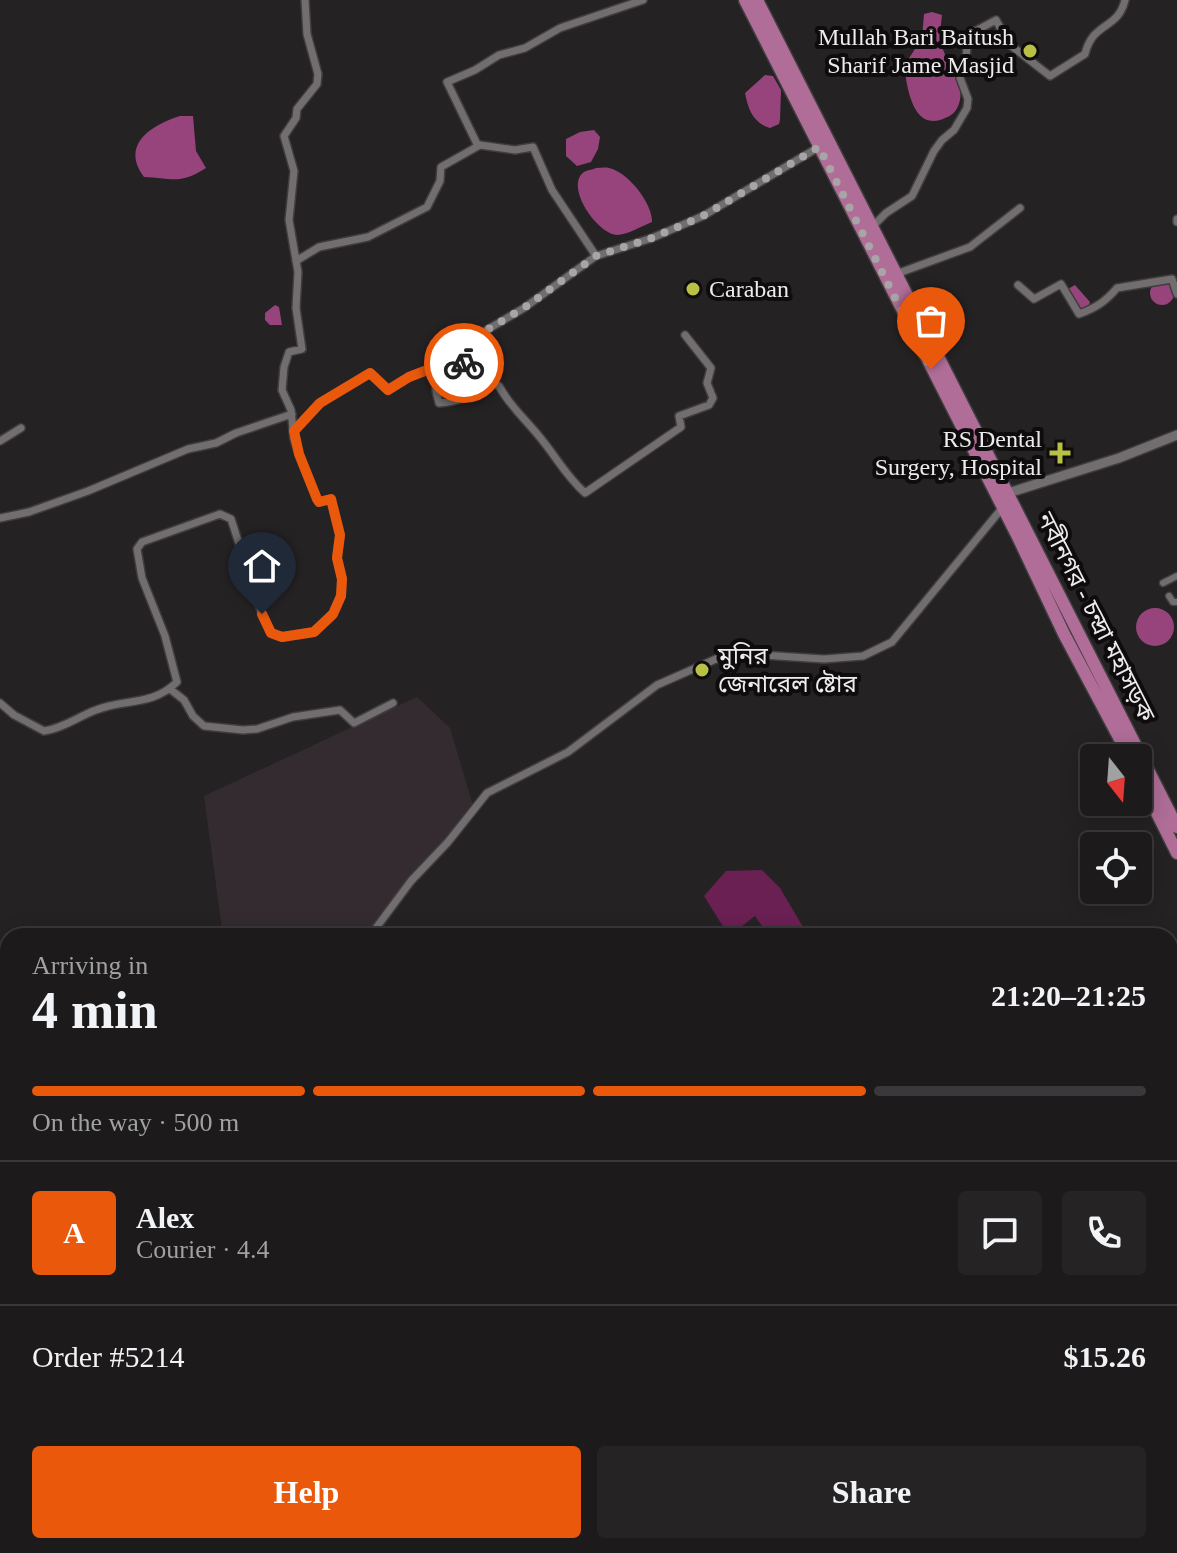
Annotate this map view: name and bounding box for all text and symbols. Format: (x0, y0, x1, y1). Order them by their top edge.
place label: Mullah Bari Baitush Sharif Jame Masjid (818, 24, 1014, 78)
marker: Mullah Bari Baitush Sharif Jame Masjid (1021, 42, 1039, 60)
place label: Caraban (709, 276, 789, 302)
marker: Caraban (684, 280, 702, 298)
pin (897, 287, 965, 369)
icon: bag (909, 299, 953, 343)
courier (424, 323, 504, 403)
icon: bike (442, 341, 486, 385)
place label: RS Dental Surgery, Hospital (875, 426, 1042, 480)
marker: RS Dental Surgery, Hospital (1049, 442, 1071, 464)
street label: নবীনগর - চন্দ্রা মহাসড়ক (1032, 507, 1161, 726)
pin (228, 532, 296, 614)
icon: home (240, 544, 284, 588)
place label: মুনির জেনারেল ষ্টোর (717, 642, 857, 697)
marker: মুনির জেনারেল ষ্টোর (693, 661, 711, 679)
north arrow (1080, 744, 1152, 816)
map controls (1080, 744, 1152, 904)
button: locate (1080, 832, 1152, 904)
text: Arriving in (32, 951, 148, 980)
text: 21:20–21:25 (991, 979, 1146, 1012)
text: 4 min (32, 982, 158, 1039)
text: On the way · 500 m (32, 1108, 239, 1137)
button: chat (958, 1191, 1042, 1275)
button: phone (1062, 1191, 1146, 1275)
text: Alex (136, 1201, 194, 1234)
text: A (63, 1216, 85, 1249)
text: Courier · 4.4 (136, 1235, 270, 1264)
text: Order #5214 (32, 1340, 184, 1373)
text: $15.26 (1064, 1340, 1146, 1373)
button: Help (32, 1446, 581, 1538)
button: Share (597, 1446, 1146, 1538)

